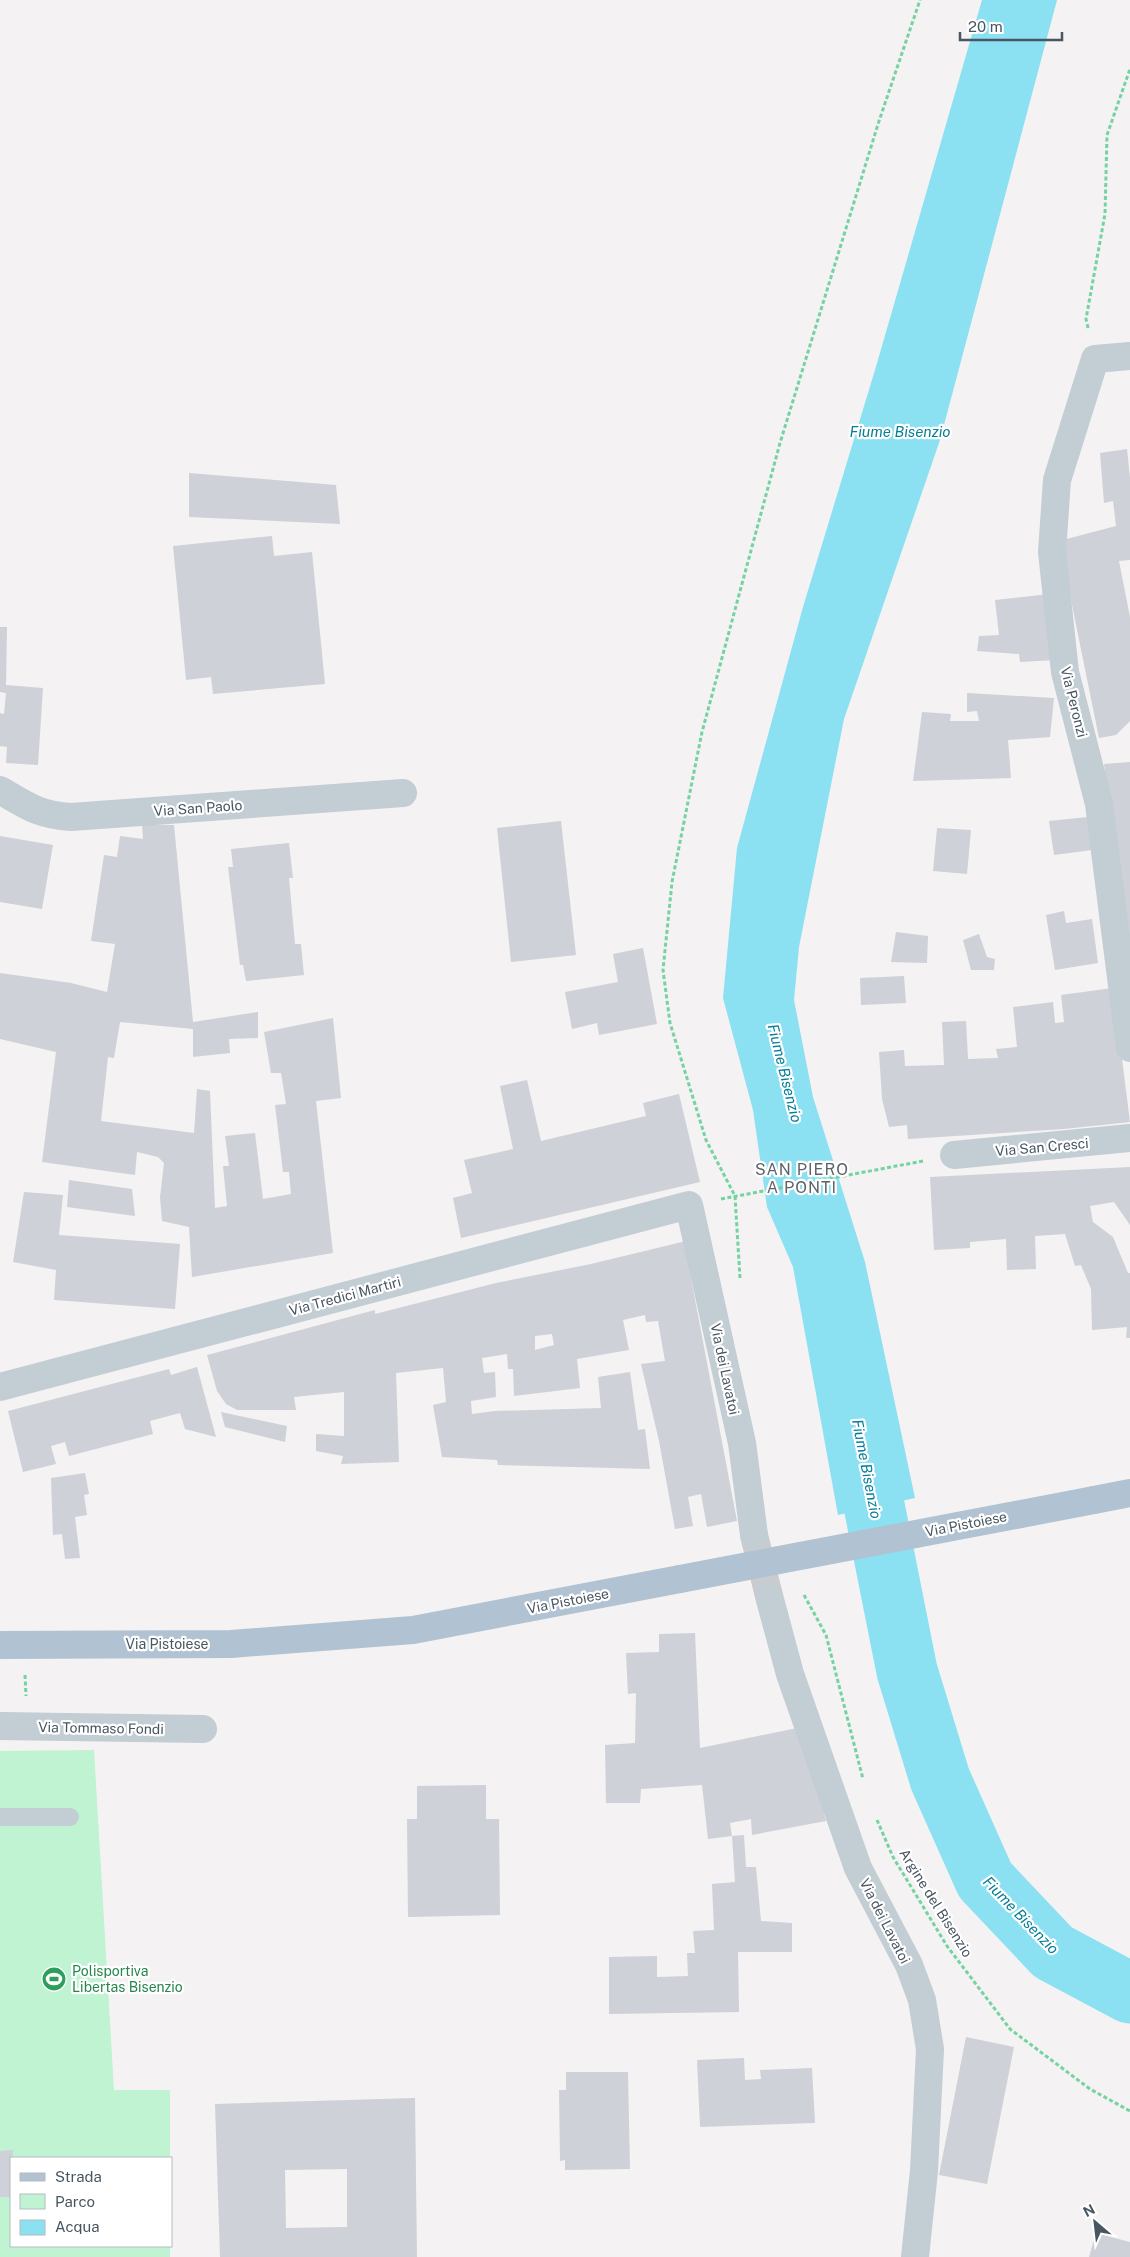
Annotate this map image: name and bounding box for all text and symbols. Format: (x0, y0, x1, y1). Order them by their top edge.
scale bar (960, 10, 1062, 42)
text: 20 m (968, 18, 1003, 35)
water label: Fiume Bisenzio (850, 423, 950, 440)
street label: Via Peronzi (1057, 665, 1091, 739)
street label: Via San Paolo (153, 797, 243, 819)
water label: Fiume Bisenzio (765, 1022, 805, 1124)
street label: Via San Cresci (995, 1135, 1089, 1159)
district label: SAN PIERO A PONTI (755, 1160, 849, 1197)
street label: Via Tredici Martiri (288, 1273, 402, 1319)
street label: Via dei Lavatoi (707, 1322, 743, 1416)
water label: Fiume Bisenzio (849, 1418, 885, 1520)
street label: Via Pistoiese (924, 1508, 1008, 1540)
street label: Via Pistoiese (526, 1585, 610, 1617)
street label: Via Pistoiese (126, 1636, 208, 1652)
street label: Via Tommaso Fondi (38, 1719, 164, 1737)
street label: Argine del Bisenzio (896, 1846, 976, 1960)
water label: Fiume Bisenzio (980, 1873, 1062, 1957)
street label: Via dei Lavatoi (857, 1876, 913, 1966)
place label: Polisportiva Libertas Bisenzio (72, 1963, 183, 1995)
sports icon: Polisportiva Libertas Bisenzio (41, 1966, 67, 1992)
legend (10, 2157, 172, 2247)
text: Strada (55, 2168, 102, 2185)
text: Parco (55, 2193, 95, 2210)
north arrow (1070, 2197, 1120, 2247)
text: N (1080, 2201, 1097, 2220)
text: Acqua (55, 2218, 100, 2235)

